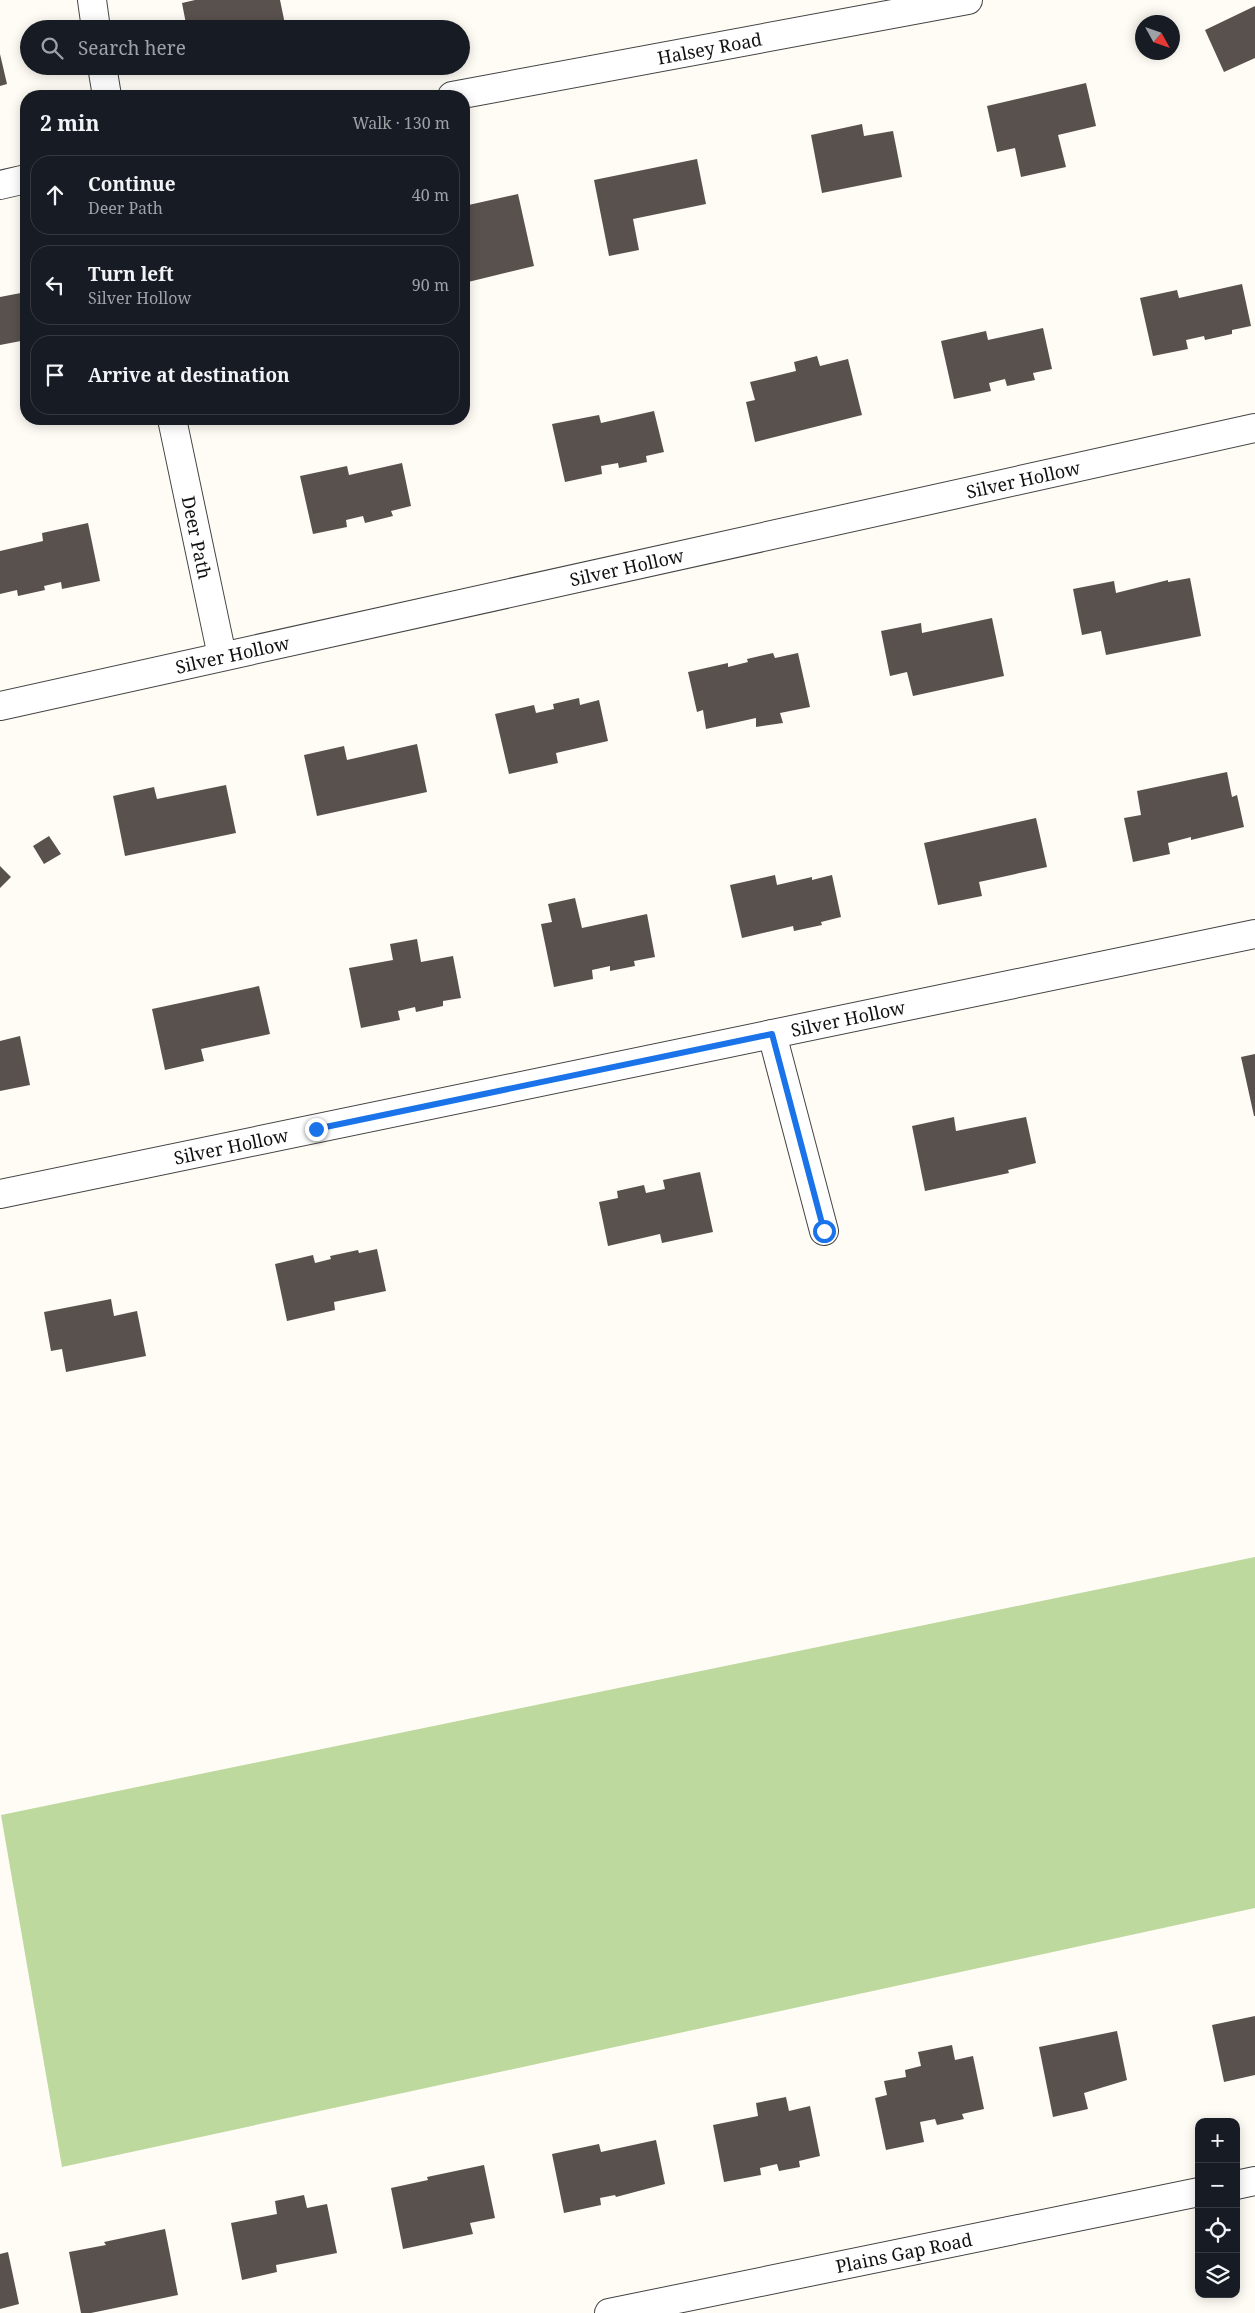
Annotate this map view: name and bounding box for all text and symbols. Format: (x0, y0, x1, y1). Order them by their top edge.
north arrow (1135, 15, 1180, 60)
search box (20, 20, 470, 75)
street label: Halsey Road (655, 27, 764, 70)
icon: search (38, 34, 66, 62)
text: Search here (78, 35, 186, 61)
text: 2 min (40, 109, 99, 137)
text: Walk · 130 m (353, 112, 450, 134)
text: Continue (88, 171, 176, 197)
icon: ahead (41, 181, 69, 209)
text: 40 m (412, 184, 449, 206)
text: Deer Path (88, 197, 163, 219)
text: Turn left (88, 261, 174, 287)
icon: left (41, 271, 69, 299)
text: 90 m (412, 274, 449, 296)
text: Silver Hollow (88, 287, 191, 309)
icon: arrive (41, 361, 69, 389)
text: Arrive at destination (88, 362, 290, 388)
street label: Silver Hollow (964, 455, 1083, 504)
street label: Deer Path (177, 494, 217, 581)
street label: Silver Hollow (567, 543, 687, 591)
street label: Silver Hollow (173, 630, 292, 679)
street label: Silver Hollow (789, 995, 908, 1042)
route end (305, 1118, 328, 1141)
street label: Silver Hollow (172, 1122, 291, 1170)
route start (813, 1220, 836, 1243)
map controls (1195, 2118, 1240, 2298)
button: + (1195, 2118, 1240, 2163)
button: − (1195, 2163, 1240, 2208)
button: locate (1195, 2208, 1240, 2253)
street label: Plains Gap Road (833, 2227, 974, 2278)
button: layers (1195, 2253, 1240, 2298)

